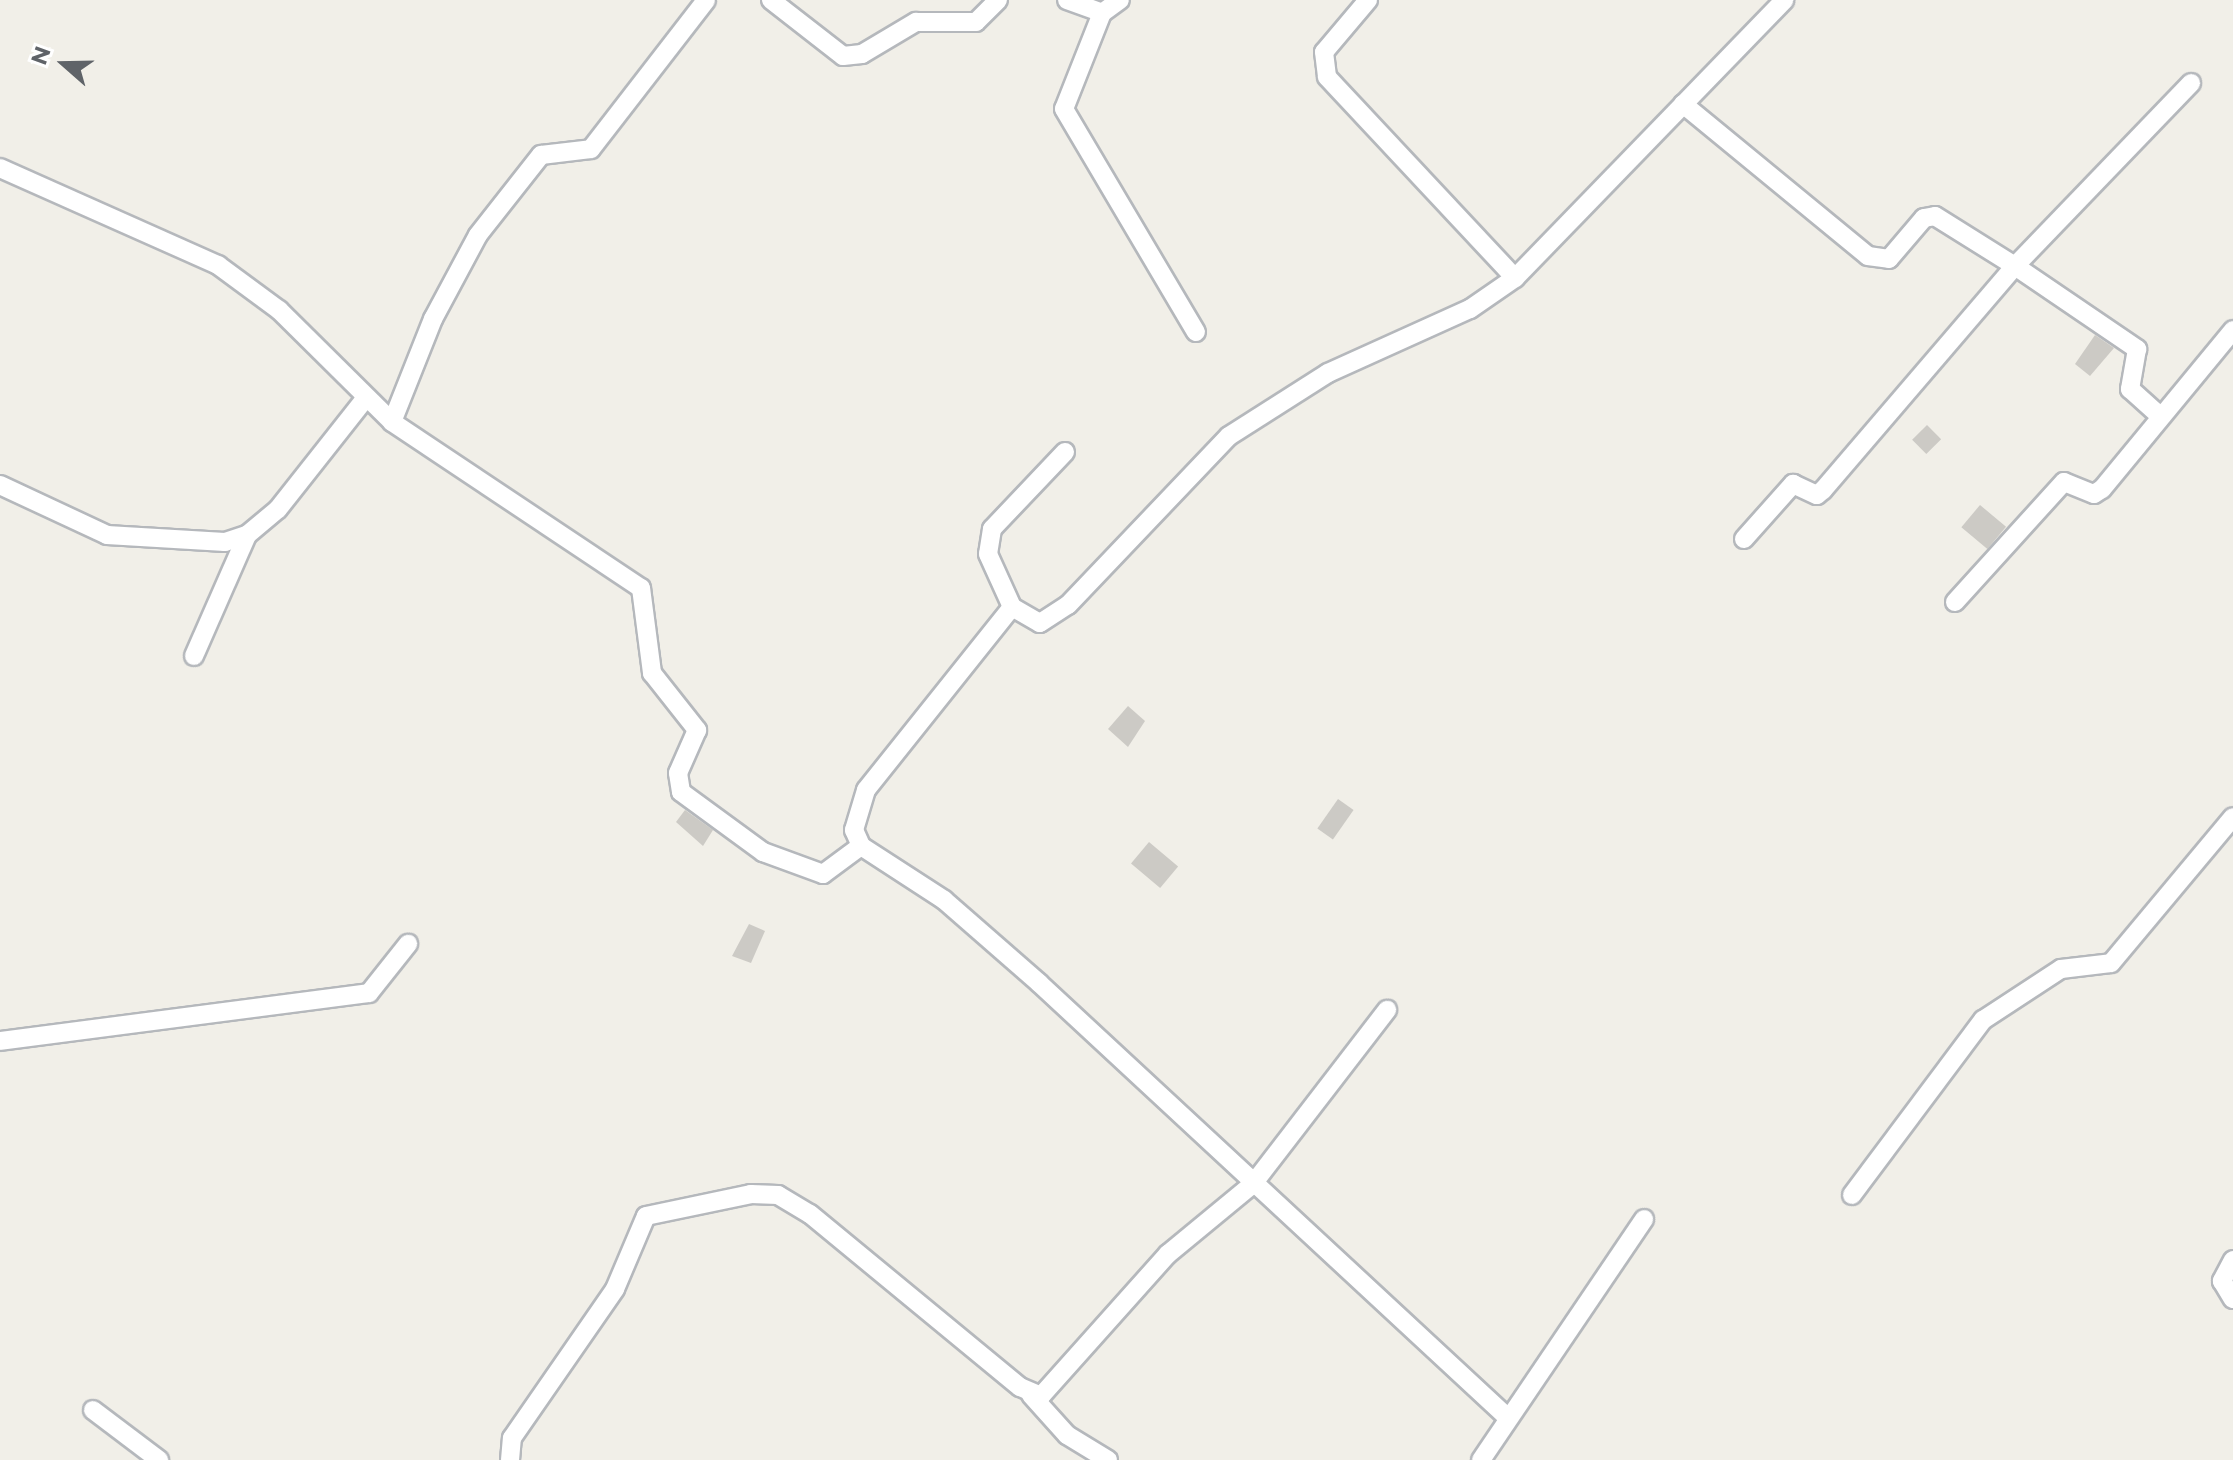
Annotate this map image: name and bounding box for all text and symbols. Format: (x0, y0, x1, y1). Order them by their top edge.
north arrow (24, 24, 104, 104)
text: N (25, 43, 57, 69)

